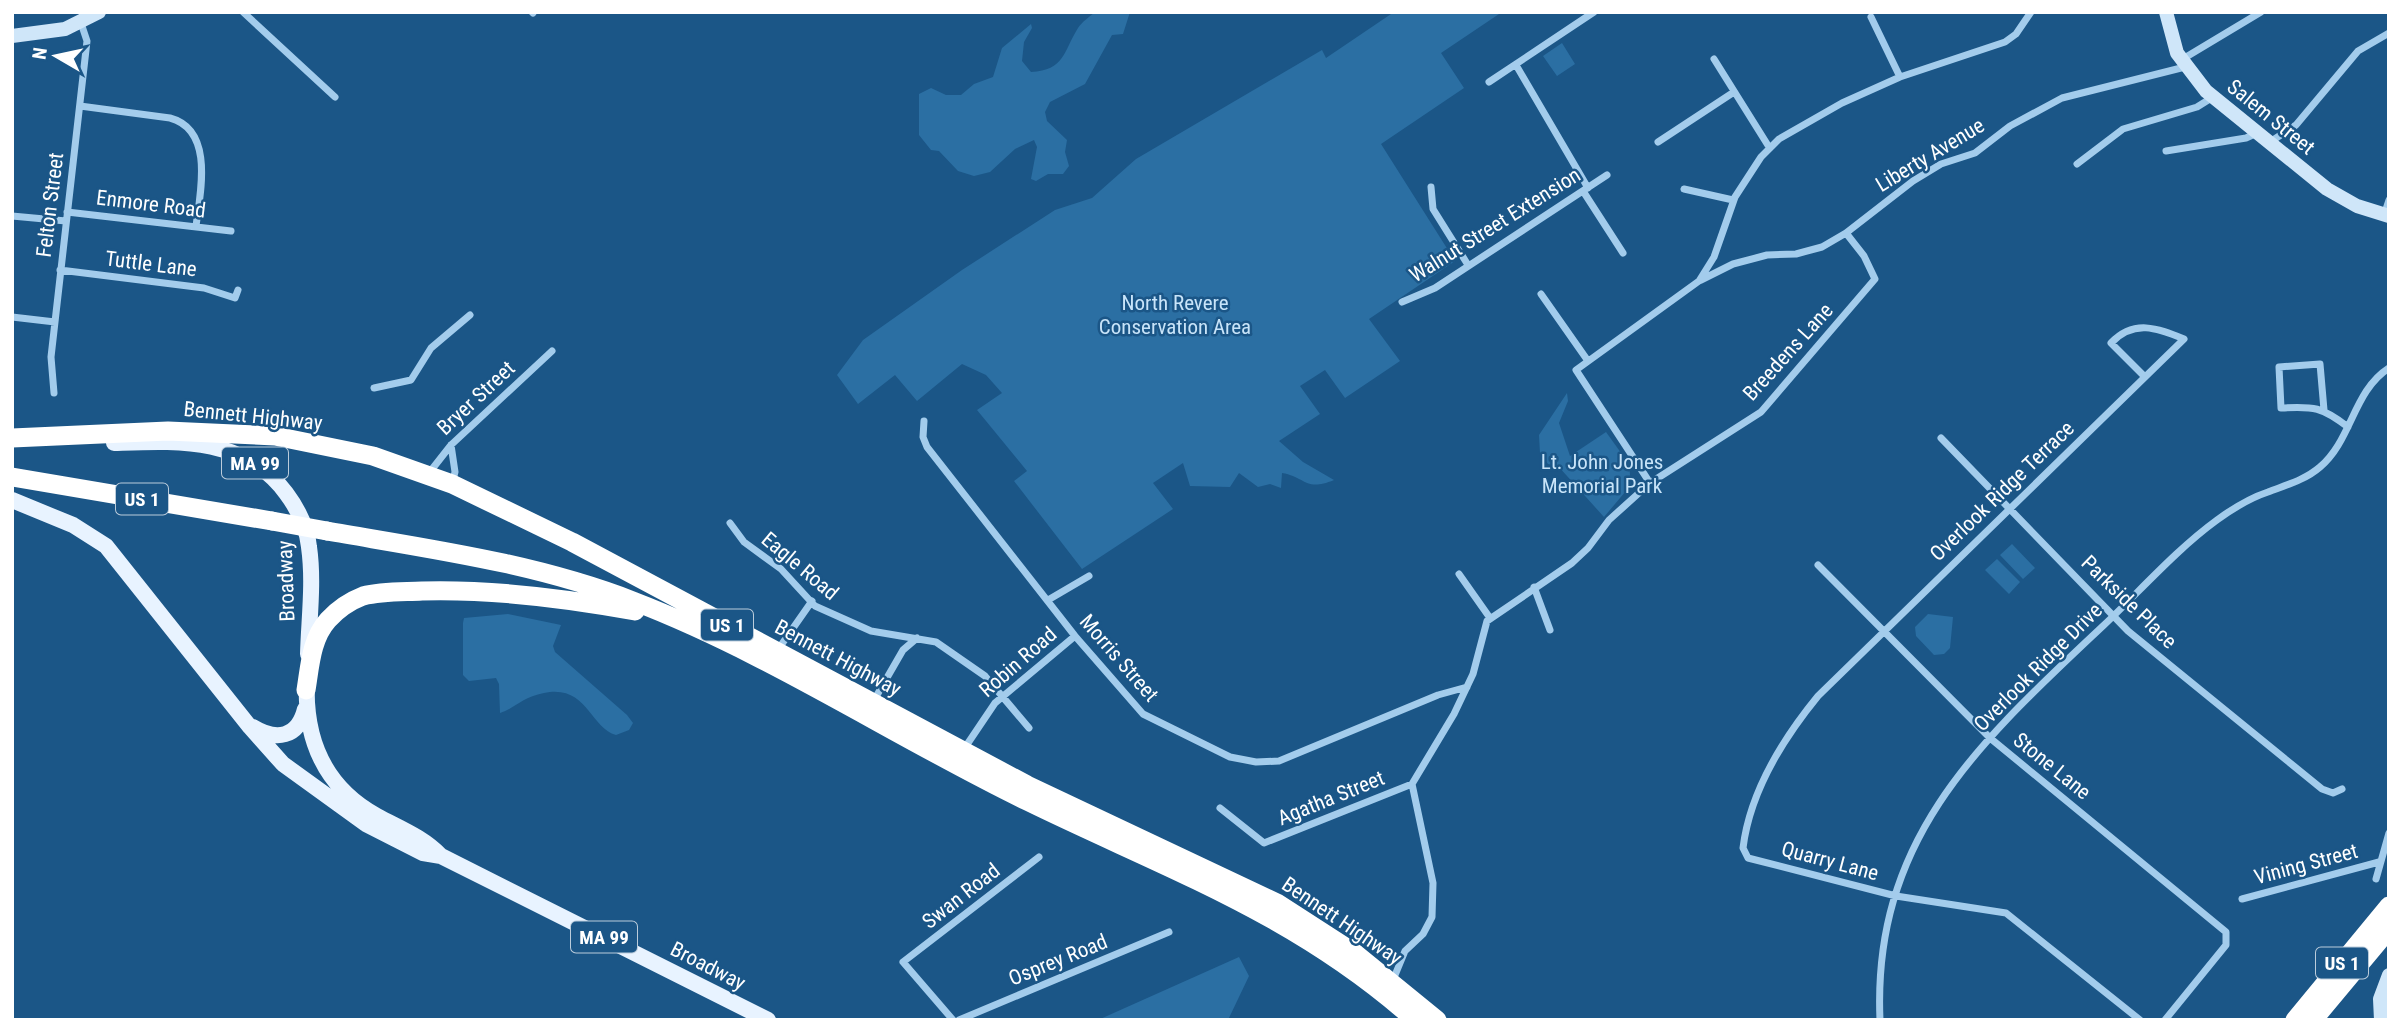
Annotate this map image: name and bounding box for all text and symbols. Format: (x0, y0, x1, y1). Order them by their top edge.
north arrow (21, 21, 91, 91)
text: N (27, 46, 52, 61)
street label: Salem Street (2222, 74, 2320, 160)
street label: Liberty Avenue (1871, 113, 1989, 197)
street label: Felton Street (32, 151, 68, 259)
street label: Walnut Street Extension (1405, 163, 1585, 287)
street label: Enmore Road (95, 185, 207, 223)
street label: Tuttle Lane (104, 246, 198, 282)
park label: North Revere Conservation Area (1099, 291, 1251, 339)
street label: Breedens Lane (1738, 298, 1838, 405)
street label: Bryer Street (432, 356, 520, 440)
street label: Bennett Highway (182, 397, 324, 435)
street label: Overlook Ridge Terrace (1925, 416, 2079, 566)
road number: MA 99 (222, 447, 288, 478)
park label: Lt. John Jones Memorial Park (1541, 450, 1663, 498)
road number: US 1 (116, 484, 168, 514)
street label: Eagle Road (757, 527, 843, 605)
street label: Broadway (273, 540, 299, 622)
street label: Parkside Place (2076, 551, 2182, 653)
street label: Overlook Ridge Drive (1969, 598, 2107, 736)
road number: US 1 (701, 610, 753, 640)
street label: Morris Street (1075, 610, 1163, 706)
street label: Bennett Highway (771, 615, 905, 701)
street label: Robin Road (975, 622, 1061, 702)
street label: Stone Lane (2009, 728, 2096, 804)
street label: Agatha Street (1274, 766, 1388, 830)
street label: Quarry Lane (1779, 837, 1881, 885)
street label: Vining Street (2252, 839, 2360, 889)
street label: Swan Road (917, 858, 1005, 934)
street label: Bennett Highway (1278, 872, 1407, 970)
road number: MA 99 (571, 922, 637, 953)
street label: Osprey Road (1005, 929, 1111, 991)
street label: Broadway (666, 937, 750, 995)
road number: US 1 (2316, 948, 2368, 979)

